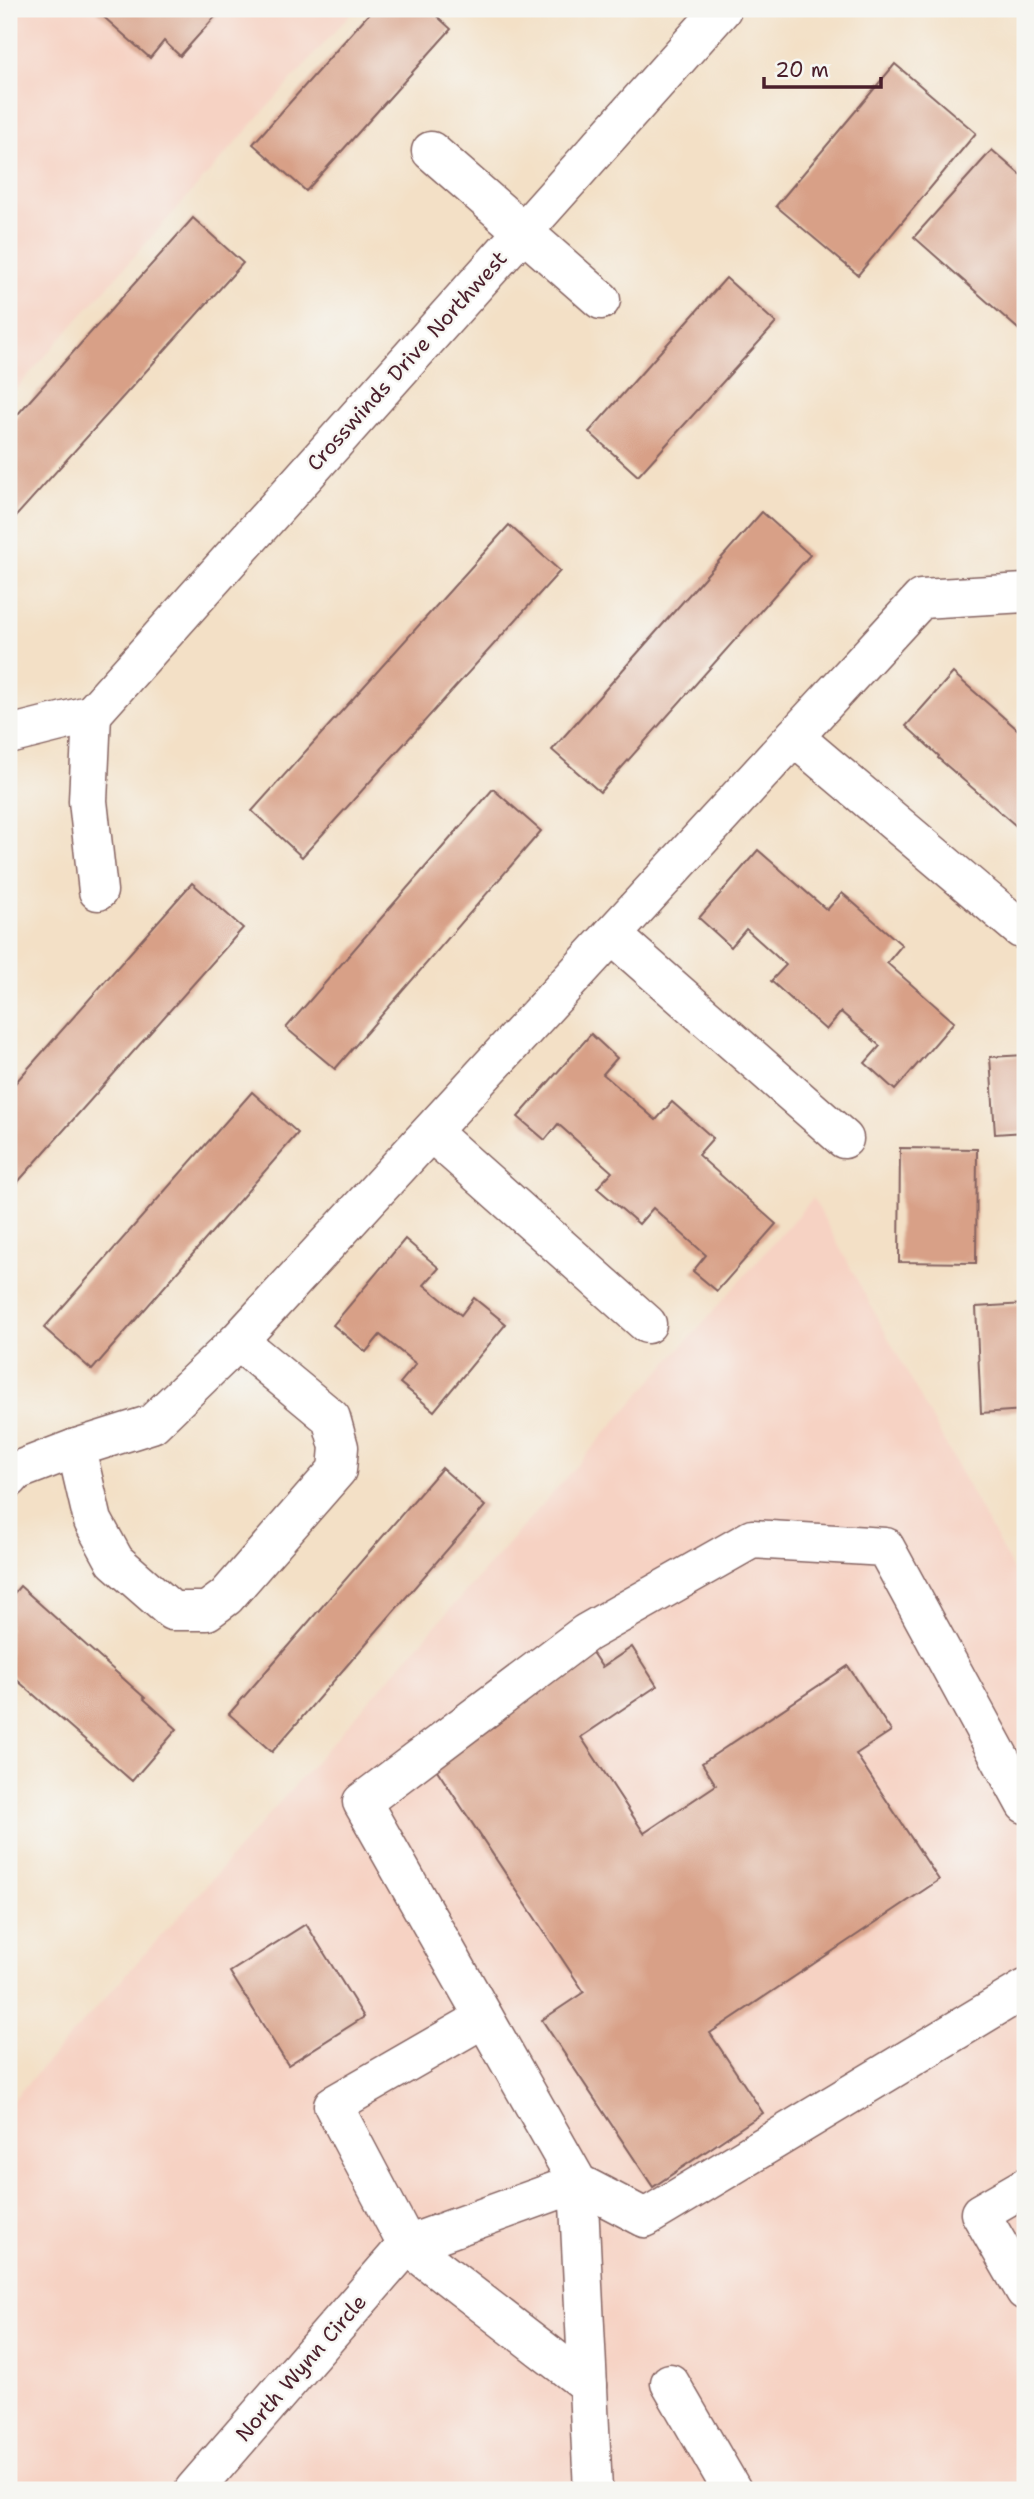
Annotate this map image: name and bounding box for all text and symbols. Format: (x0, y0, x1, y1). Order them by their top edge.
scale bar (764, 46, 882, 90)
text: 20 m (775, 56, 829, 84)
street label: Crosswinds Drive Northwest (301, 245, 513, 477)
street label: North Wynn Circle (229, 2288, 373, 2448)

